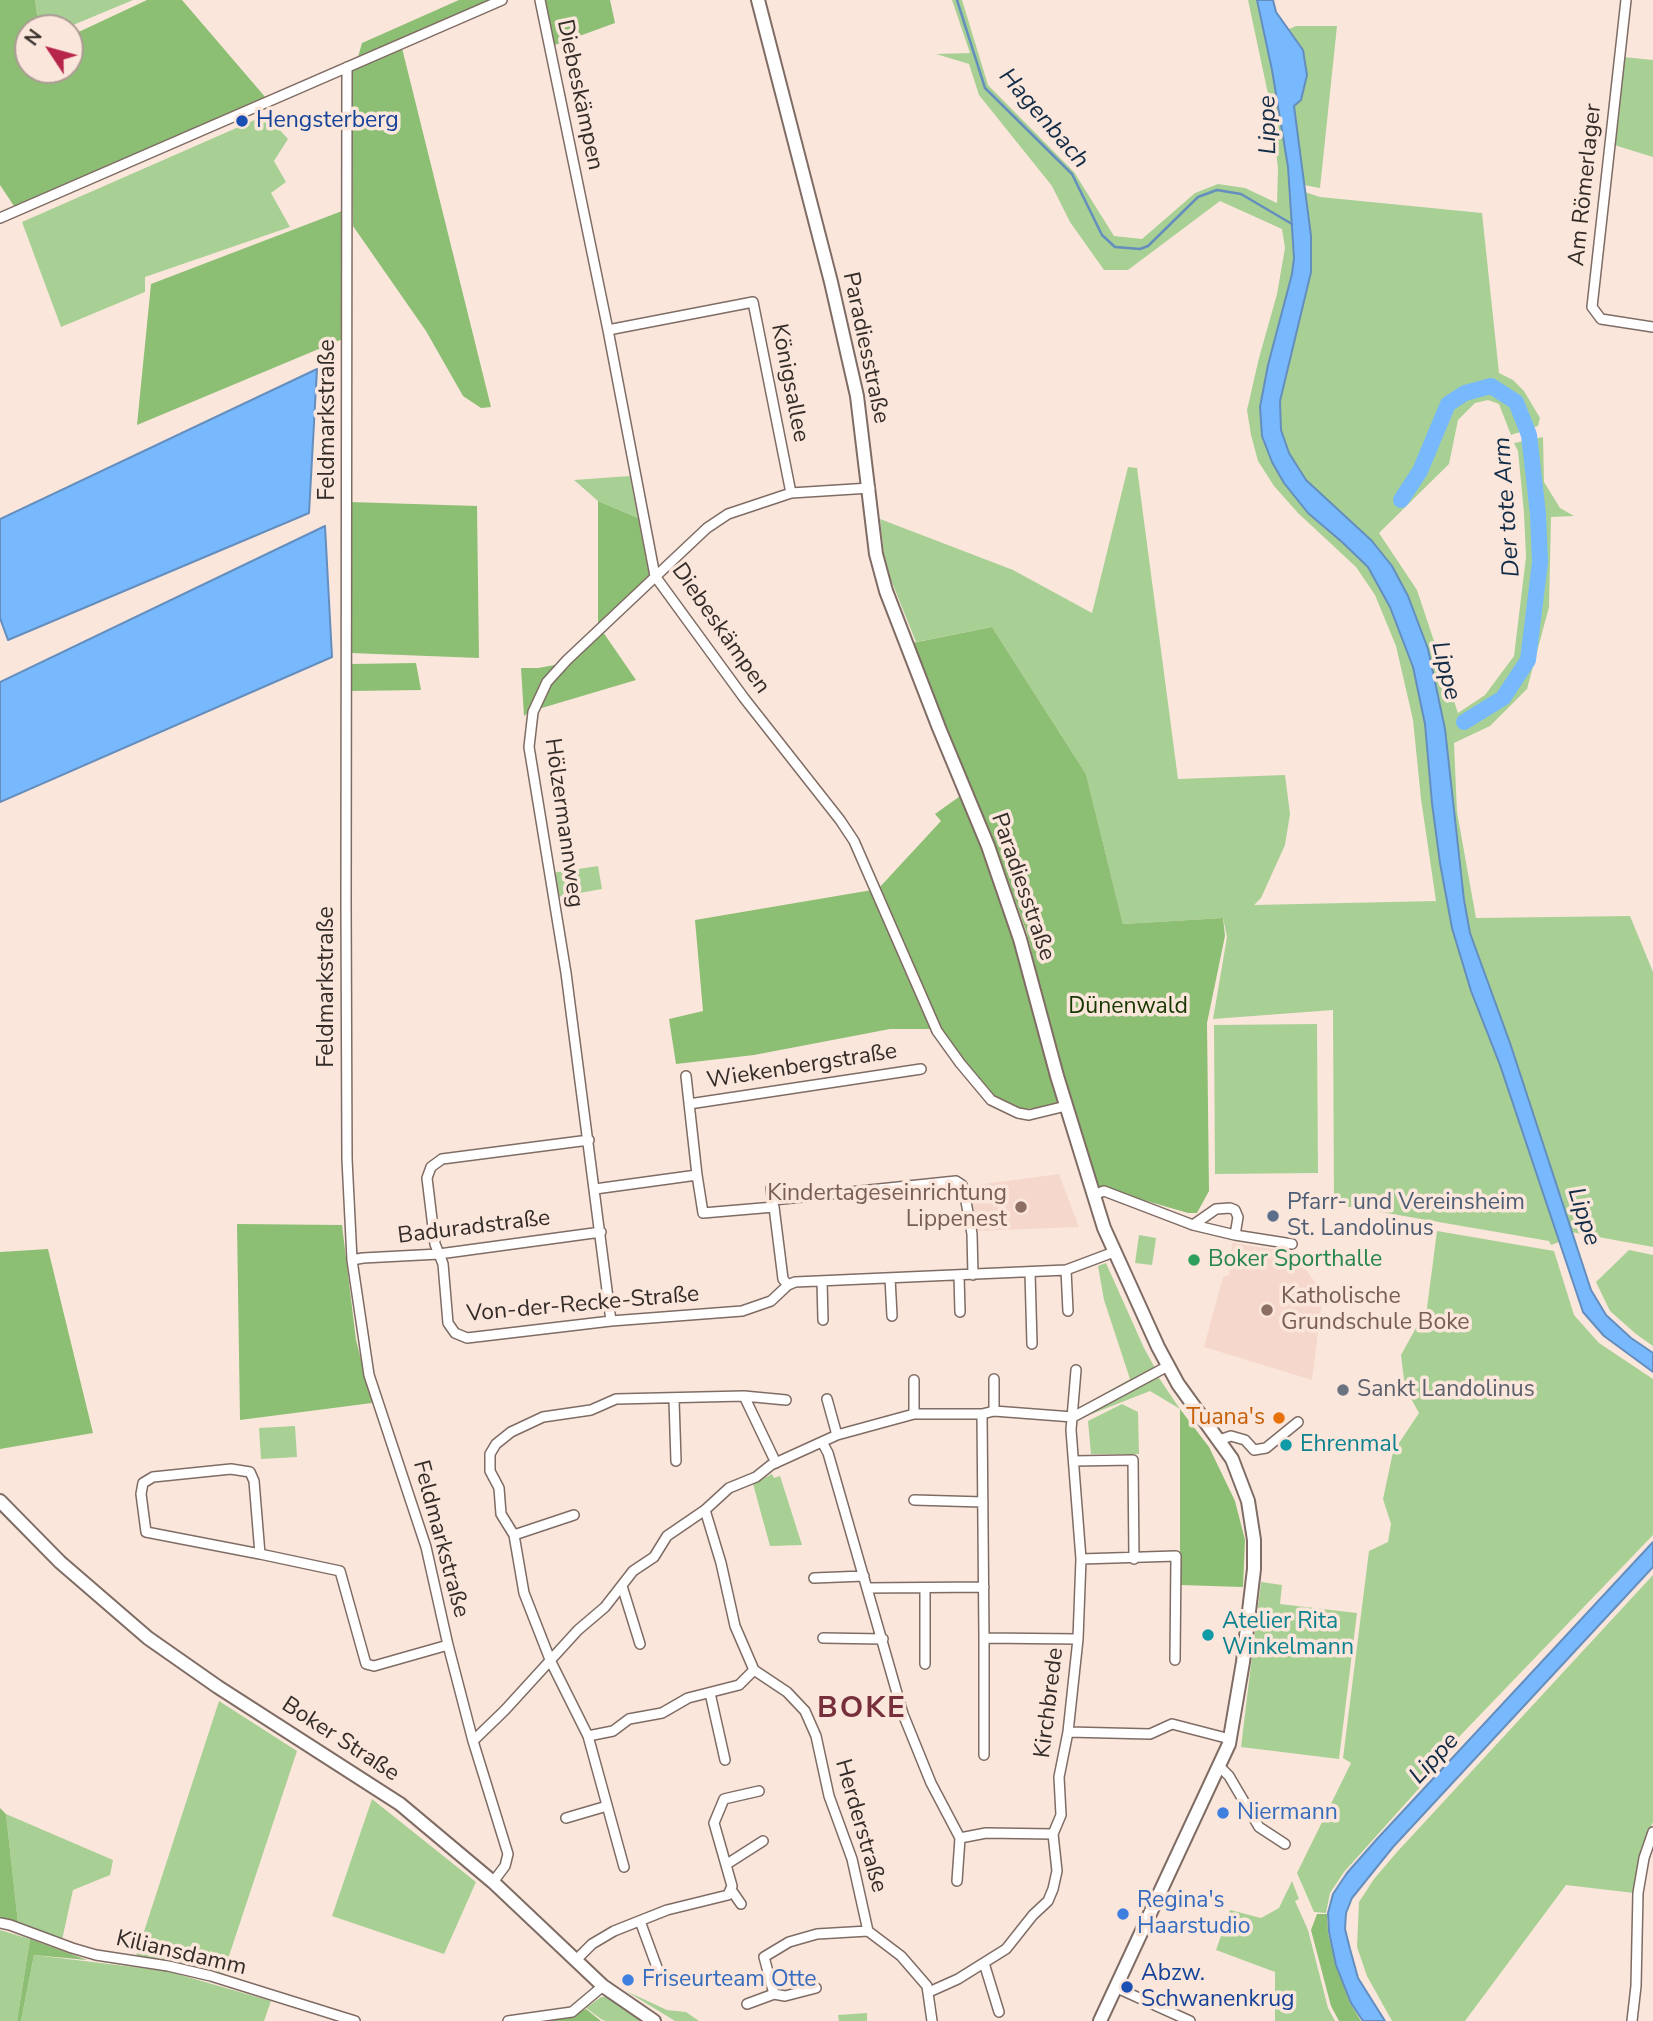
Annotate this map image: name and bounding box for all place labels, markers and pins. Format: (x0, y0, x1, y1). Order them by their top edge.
place label: Hengsterberg (256, 107, 399, 135)
marker: Hengsterberg (234, 113, 250, 129)
place label: Kindertageseinrichtung Lippenest (767, 1180, 1007, 1234)
place label: Pfarr- und Vereinsheim St. Landolinus (1287, 1189, 1525, 1243)
marker: Kindertageseinrichtung Lippenest (1013, 1199, 1029, 1215)
marker: Pfarr- und Vereinsheim St. Landolinus (1265, 1208, 1281, 1224)
place label: Boker Sporthalle (1208, 1246, 1382, 1274)
marker: Boker Sporthalle (1186, 1252, 1202, 1268)
place label: Katholische Grundschule Boke (1281, 1283, 1470, 1337)
marker: Katholische Grundschule Boke (1259, 1302, 1275, 1318)
place label: Sankt Landolinus (1357, 1376, 1535, 1404)
marker: Sankt Landolinus (1335, 1382, 1351, 1398)
place label: Tuana's (1186, 1404, 1265, 1432)
marker: Tuana's (1271, 1410, 1287, 1426)
place label: Ehrenmal (1300, 1431, 1399, 1459)
marker: Ehrenmal (1278, 1437, 1294, 1453)
place label: Atelier Rita Winkelmann (1222, 1608, 1354, 1662)
marker: Atelier Rita Winkelmann (1200, 1627, 1216, 1643)
place label: Niermann (1237, 1799, 1338, 1827)
marker: Niermann (1215, 1805, 1231, 1821)
place label: Regina's Haarstudio (1137, 1887, 1250, 1941)
marker: Regina's Haarstudio (1115, 1906, 1131, 1922)
place label: Abzw. Schwanenkrug (1141, 1960, 1295, 2014)
place label: Friseurteam Otte (642, 1966, 817, 1994)
marker: Friseurteam Otte (620, 1972, 636, 1988)
marker: Abzw. Schwanenkrug (1119, 1979, 1135, 1995)

